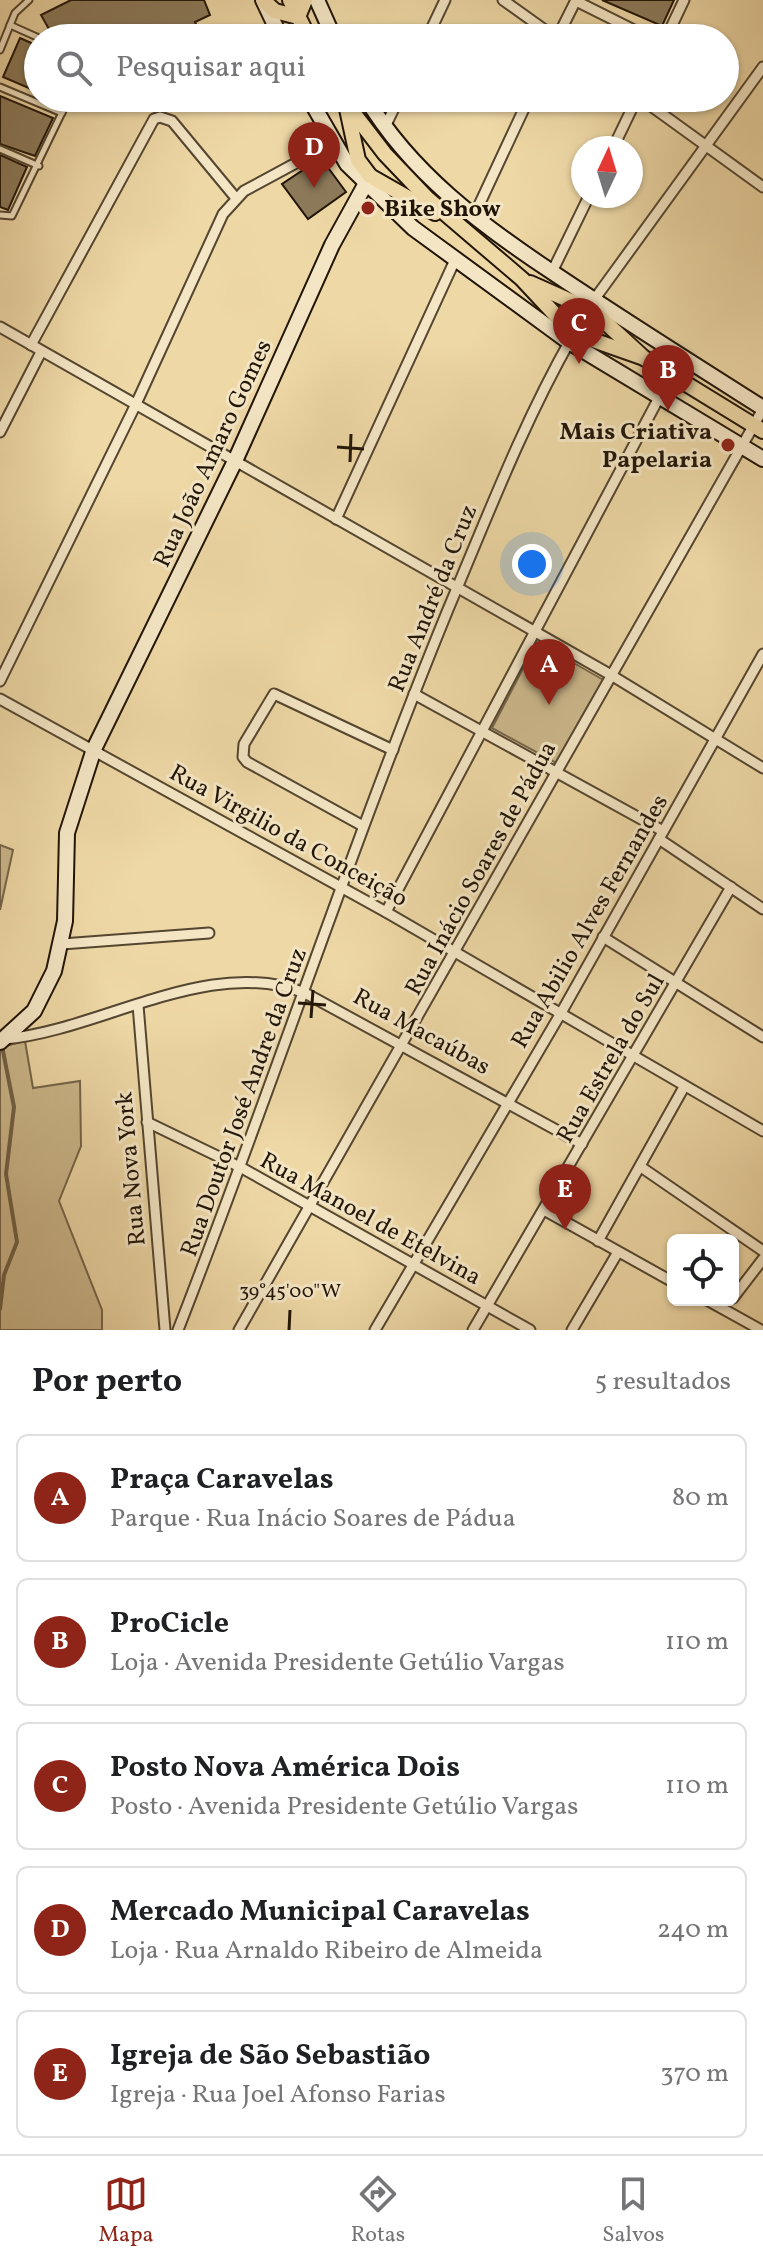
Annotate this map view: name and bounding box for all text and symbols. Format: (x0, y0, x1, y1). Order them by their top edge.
search box (24, 24, 739, 112)
icon: search (52, 46, 96, 90)
text: Pesquisar aqui (116, 47, 306, 89)
pin: D (288, 122, 340, 188)
north arrow (571, 136, 643, 208)
place label: Bike Show (384, 193, 501, 227)
marker: Bike Show (359, 199, 377, 217)
pin: C (553, 298, 605, 364)
street label: Rua João Amaro Gomes (146, 334, 282, 573)
pin: B (642, 345, 694, 411)
place label: Mais Criativa Papelaria (560, 416, 712, 478)
marker: Mais Criativa Papelaria (719, 436, 737, 454)
street label: Rua André da Cruz (381, 500, 487, 698)
your location (512, 544, 552, 584)
pin: A (523, 639, 575, 705)
street label: Rua Inácio Soares de Pádua (398, 736, 566, 1002)
street label: Rua Virgilio da Conceição (163, 757, 413, 917)
street label: Rua Abilio Alves Fernandes (504, 789, 678, 1055)
street label: Rua Doutor José Andre da Cruz (173, 944, 317, 1262)
street label: Rua Estrela do Sul (549, 968, 674, 1150)
street label: Rua Macaúbas (346, 981, 496, 1085)
street label: Rua Nova York (108, 1090, 156, 1247)
street label: Rua Manoel de Etelvina (253, 1145, 487, 1295)
pin: E (539, 1164, 591, 1230)
map controls (667, 1234, 739, 1306)
button: locate (667, 1234, 739, 1306)
text: 39°45'00"W (239, 1278, 341, 1306)
text: Por perto (32, 1359, 182, 1406)
text: 5 resultados (595, 1364, 731, 1400)
text: Praça Caravelas (110, 1459, 334, 1501)
text: A (51, 1480, 69, 1516)
text: 80 m (672, 1480, 729, 1516)
text: Parque · Rua Inácio Soares de Pádua (110, 1501, 516, 1537)
text: ProCicle (110, 1603, 229, 1645)
text: B (51, 1624, 69, 1660)
text: 110 m (665, 1624, 729, 1660)
text: Loja · Avenida Presidente Getúlio Vargas (110, 1645, 565, 1681)
text: Posto Nova América Dois (110, 1747, 460, 1789)
text: C (52, 1768, 68, 1804)
text: 110 m (665, 1768, 729, 1804)
text: Posto · Avenida Presidente Getúlio Vargas (110, 1789, 578, 1825)
text: Mercado Municipal Caravelas (110, 1891, 530, 1933)
text: D (50, 1912, 70, 1948)
text: 240 m (657, 1912, 729, 1948)
text: Loja · Rua Arnaldo Ribeiro de Almeida (110, 1933, 543, 1969)
text: Igreja de São Sebastião (110, 2035, 430, 2077)
text: E (52, 2056, 68, 2092)
text: 370 m (660, 2056, 729, 2092)
text: Igreja · Rua Joel Afonso Farias (110, 2077, 446, 2113)
tab: Mapa (99, 2172, 154, 2251)
tab: Rotas (351, 2172, 405, 2251)
tab: Salvos (602, 2172, 664, 2251)

